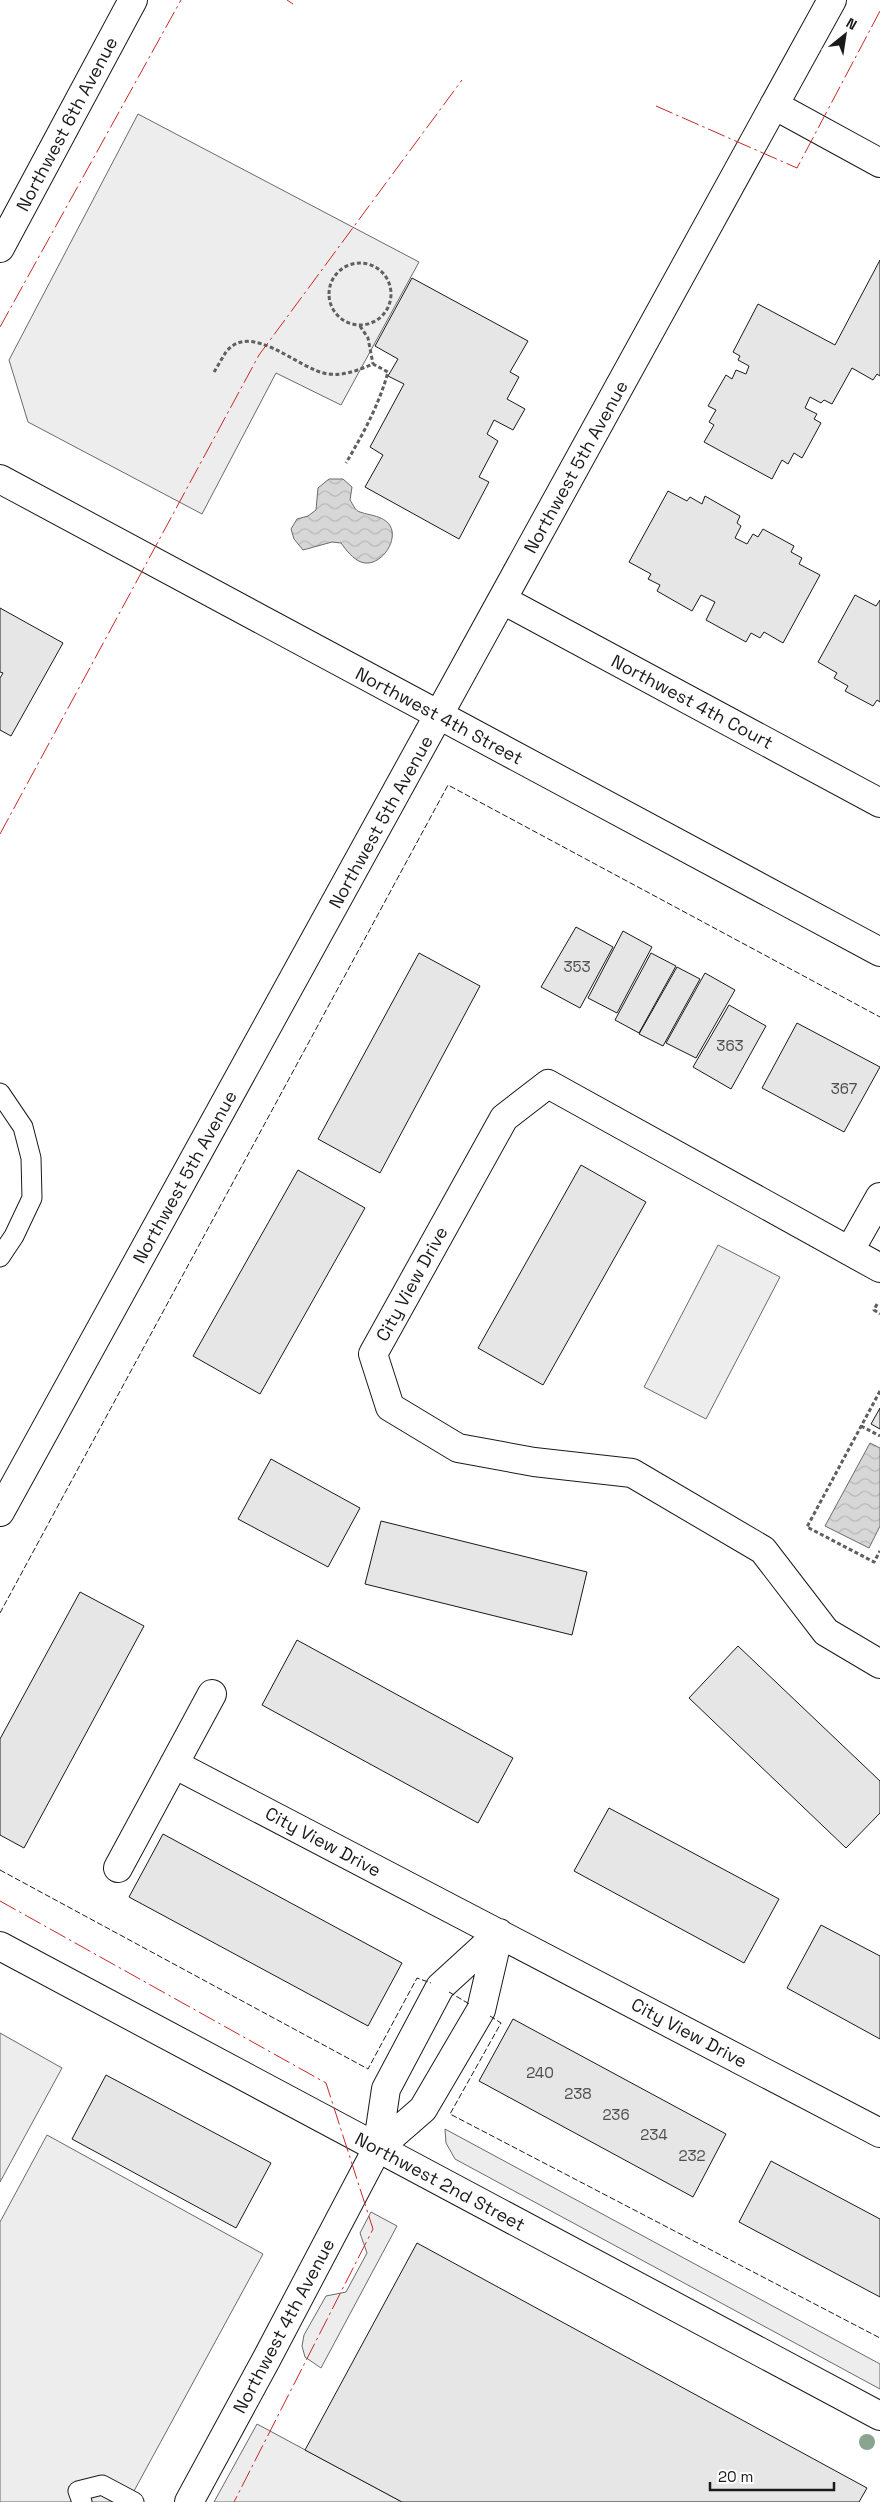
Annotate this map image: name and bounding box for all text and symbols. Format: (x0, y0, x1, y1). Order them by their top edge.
north arrow (820, 10, 870, 60)
text: N (843, 14, 860, 34)
street label: Northwest 6th Avenue (11, 33, 122, 215)
street label: Northwest 5th Avenue (518, 376, 633, 557)
street label: Northwest 4th Court (607, 649, 777, 754)
street label: Northwest 4th Street (352, 662, 527, 769)
street label: Northwest 5th Avenue (323, 731, 438, 912)
house number: 353 (563, 957, 591, 976)
house number: 363 (716, 1036, 744, 1055)
house number: 367 (831, 1079, 857, 1098)
street label: Northwest 5th Avenue (127, 1086, 242, 1267)
street label: City View Drive (371, 1222, 453, 1345)
street label: City View Drive (261, 1801, 385, 1882)
street label: City View Drive (627, 1992, 751, 2073)
house number: 240 (526, 2063, 554, 2082)
house number: 238 (564, 2084, 592, 2103)
house number: 236 (602, 2105, 630, 2124)
house number: 234 (640, 2125, 668, 2144)
street label: Northwest 2nd Street (351, 2127, 529, 2236)
house number: 232 (678, 2146, 706, 2165)
street label: Northwest 4th Avenue (228, 2234, 339, 2417)
scale bar (710, 2460, 834, 2492)
text: 20 m (718, 2467, 753, 2486)

